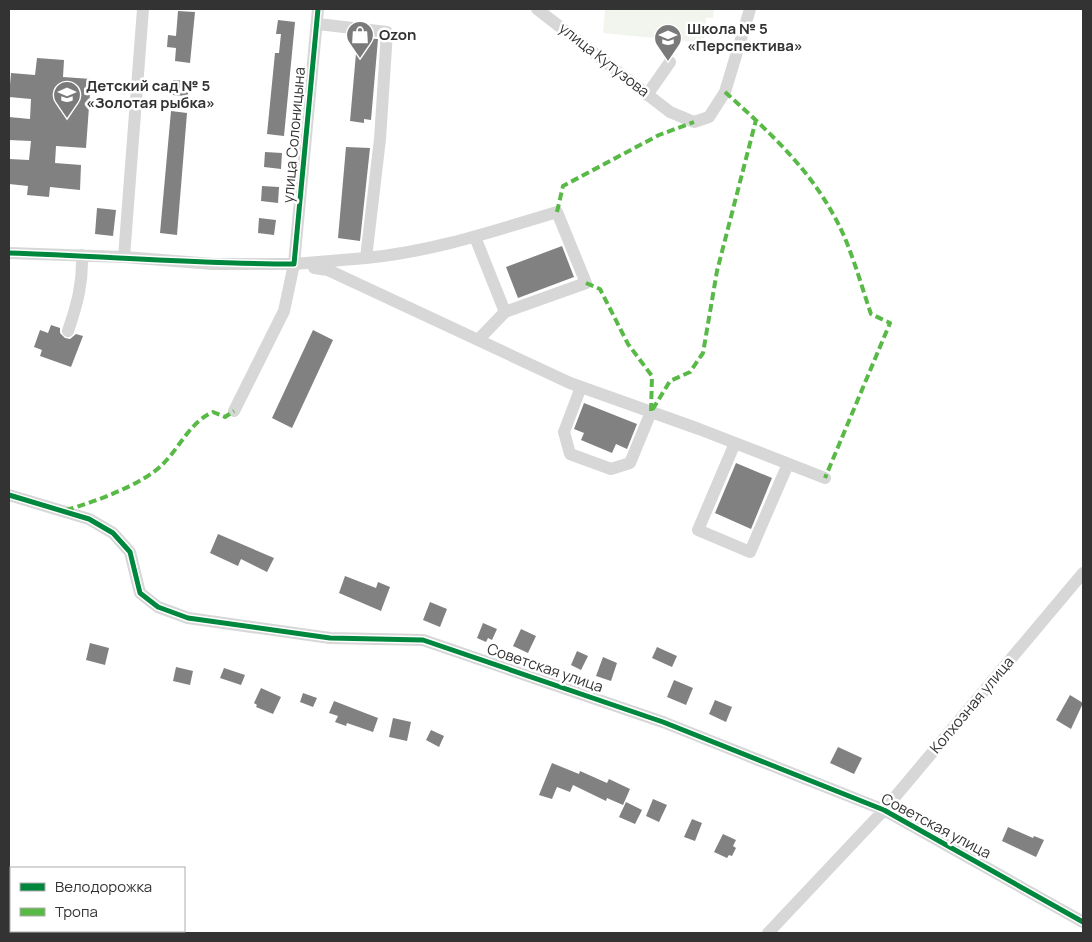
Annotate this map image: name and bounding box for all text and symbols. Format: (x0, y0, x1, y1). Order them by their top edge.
street label: улица Кутузова (555, 18, 654, 102)
place label: Школа № 5 «Перспектива» (687, 18, 803, 56)
shop icon: Ozon (345, 20, 375, 59)
school or university icon: Школа № 5 «Перспектива» (653, 23, 683, 62)
place label: Ozon (379, 24, 416, 45)
street label: улица Солоницына (277, 66, 310, 204)
place label: Детский сад № 5 «Золотая рыбка» (86, 75, 215, 113)
school or university icon: Детский сад № 5 «Золотая рыбка» (52, 80, 82, 119)
street label: Советская улица (484, 638, 606, 697)
street label: Колхозная улица (925, 652, 1018, 758)
street label: Советская улица (878, 788, 995, 863)
legend (10, 867, 185, 932)
text: Велодорожка (55, 876, 152, 897)
text: Тропа (55, 901, 98, 922)

